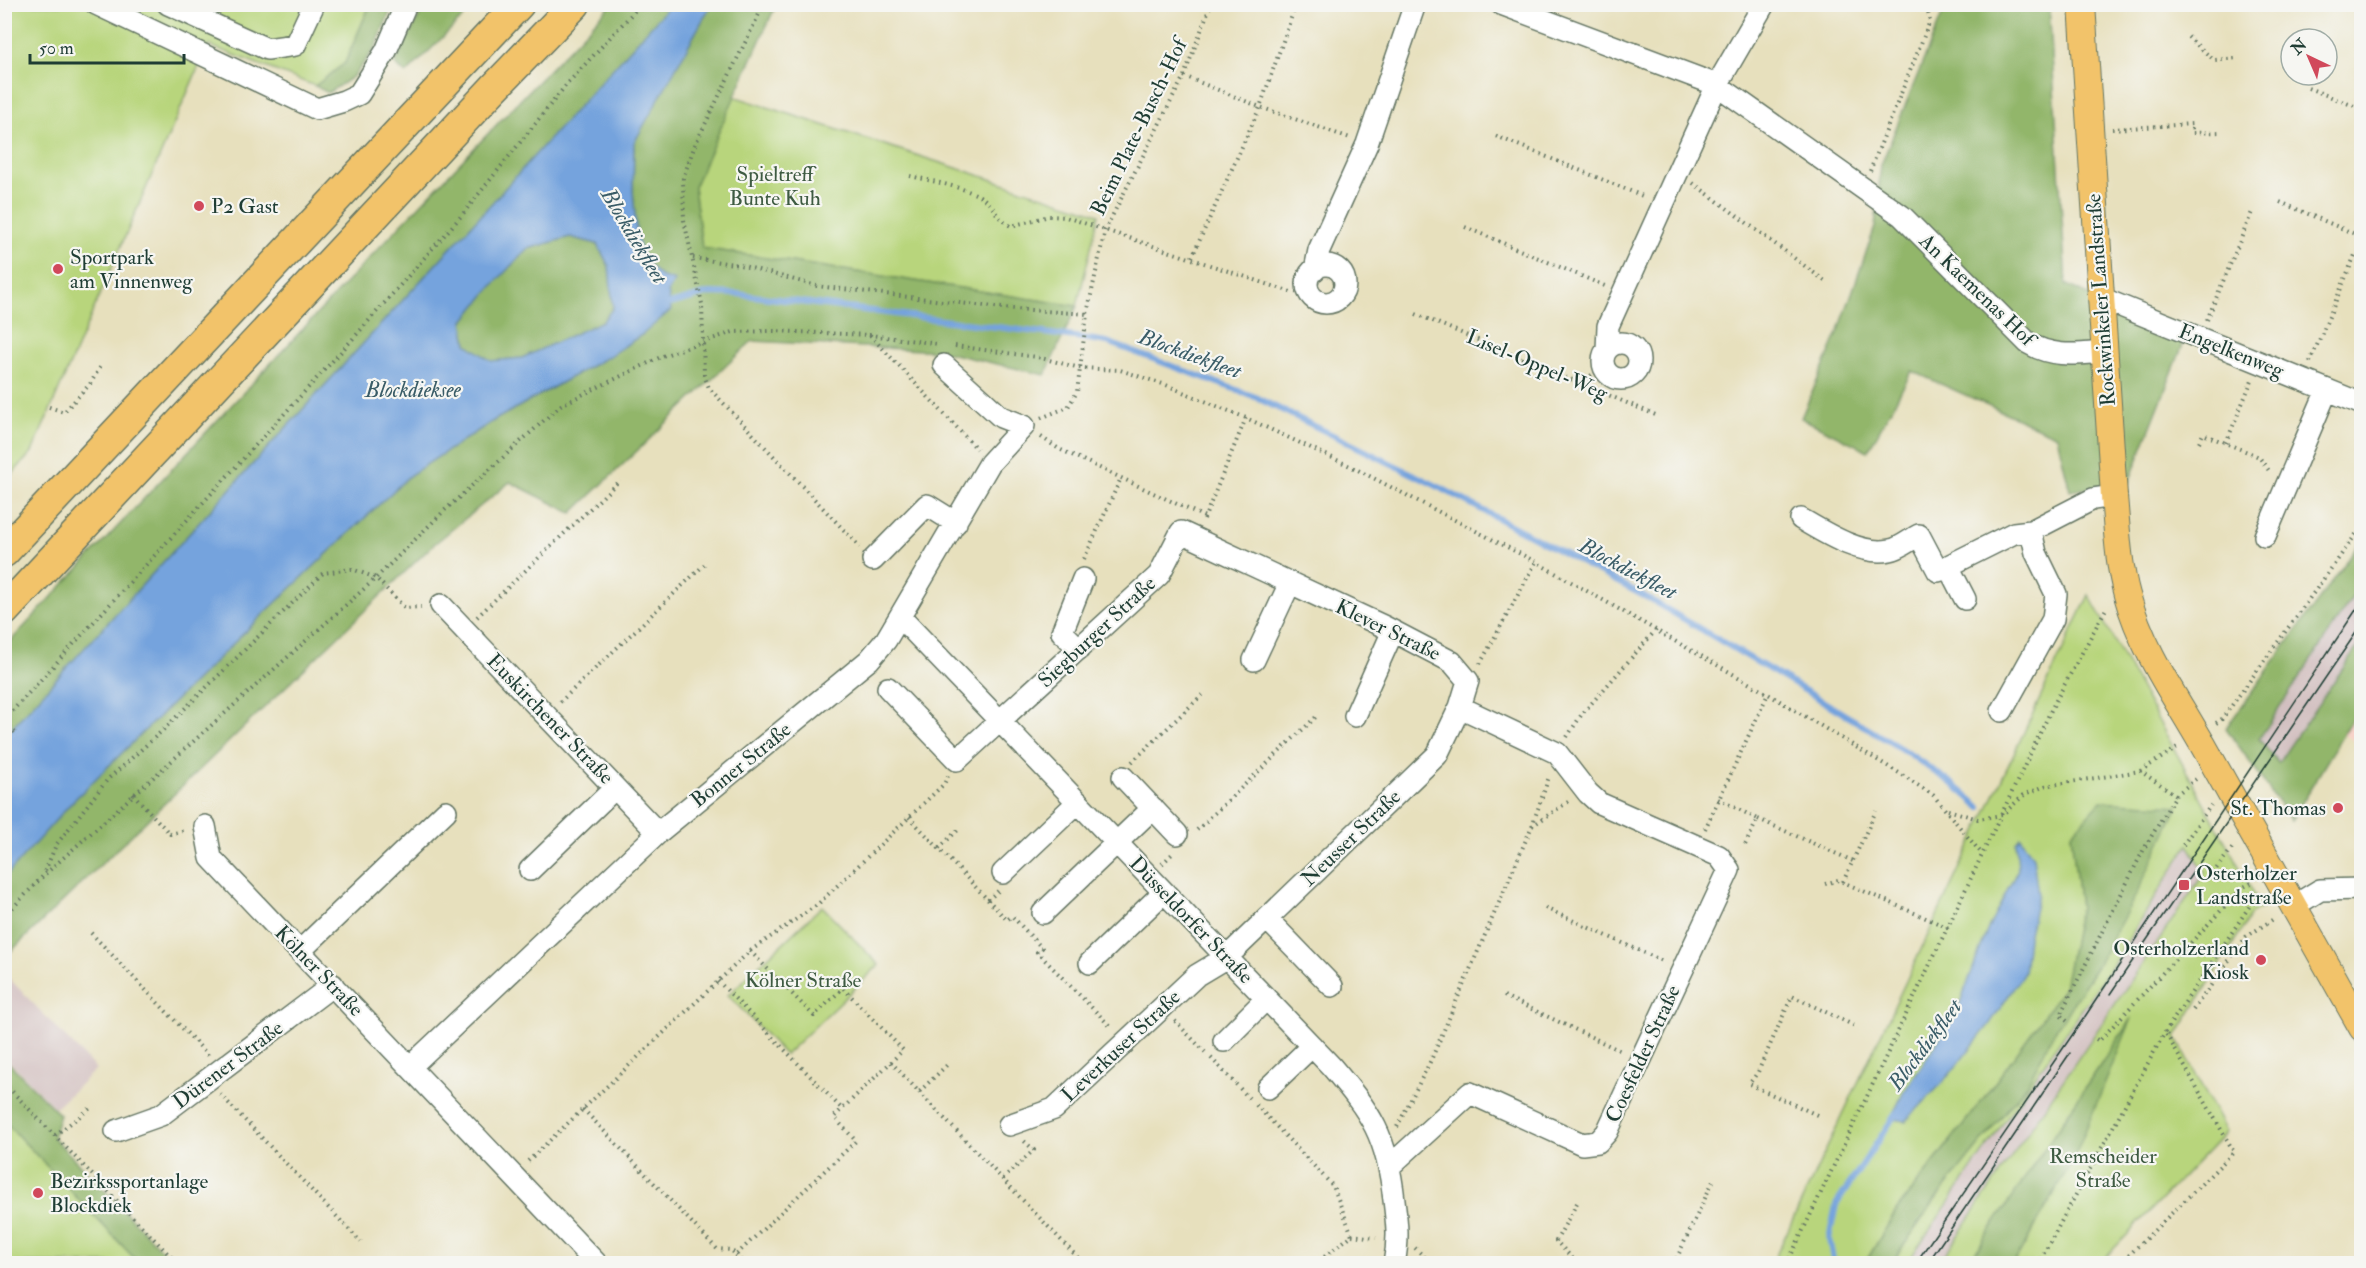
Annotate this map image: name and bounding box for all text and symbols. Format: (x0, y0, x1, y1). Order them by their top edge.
scale bar (30, 27, 184, 65)
north arrow (2279, 27, 2339, 87)
street label: Beim Plate-Busch-Hof (1084, 31, 1195, 220)
text: N (2286, 34, 2312, 60)
text: 50 m (39, 37, 74, 60)
park label: Spieltreff Bunte Kuh (729, 161, 821, 212)
water label: Blockdiekfleet (594, 182, 674, 290)
place label: P2 Gast (211, 193, 279, 220)
street label: Rockwinkeler Landstraße (2080, 193, 2122, 407)
marker: P2 Gast (192, 199, 206, 213)
street label: An Kaemenas Hof (1913, 227, 2043, 354)
place label: Sportpark am Vinnenweg (70, 244, 193, 295)
marker: Sportpark am Vinnenweg (51, 262, 65, 276)
street label: Engelkenweg (2174, 318, 2288, 385)
water label: Blockdiekfleet (1134, 322, 1247, 386)
street label: Lisel-Oppel-Weg (1462, 323, 1612, 407)
water label: Blockdieksee (364, 376, 462, 404)
water label: Blockdiekfleet (1573, 531, 1683, 607)
street label: Siegburger Straße (1032, 570, 1162, 694)
street label: Klever Straße (1331, 593, 1445, 667)
street label: Euskirchener Straße (481, 648, 620, 790)
street label: Bonner Straße (685, 716, 797, 814)
street label: Neusser Straße (1295, 784, 1407, 892)
place label: St. Thomas (2230, 795, 2326, 822)
marker: St. Thomas (2331, 801, 2345, 815)
street label: Düsseldorfer Straße (1123, 850, 1259, 990)
place label: Osterholzer Landstraße (2196, 860, 2297, 911)
marker: Osterholzer Landstraße (2177, 878, 2191, 892)
street label: Kölner Straße (269, 920, 369, 1022)
place label: Osterholzerland Kiosk (2113, 935, 2250, 986)
marker: Osterholzerland Kiosk (2254, 953, 2268, 967)
park label: Kölner Straße (745, 967, 862, 994)
street label: Coesfelder Straße (1599, 981, 1687, 1127)
street label: Leverkuser Straße (1056, 984, 1186, 1108)
water label: Blockdiekfleet (1881, 993, 1969, 1097)
street label: Dürener Straße (167, 1015, 289, 1115)
park label: Remscheider Straße (2049, 1143, 2157, 1194)
place label: Bezirkssportanlage Blockdiek (50, 1168, 208, 1219)
marker: Bezirkssportanlage Blockdiek (31, 1186, 45, 1200)

